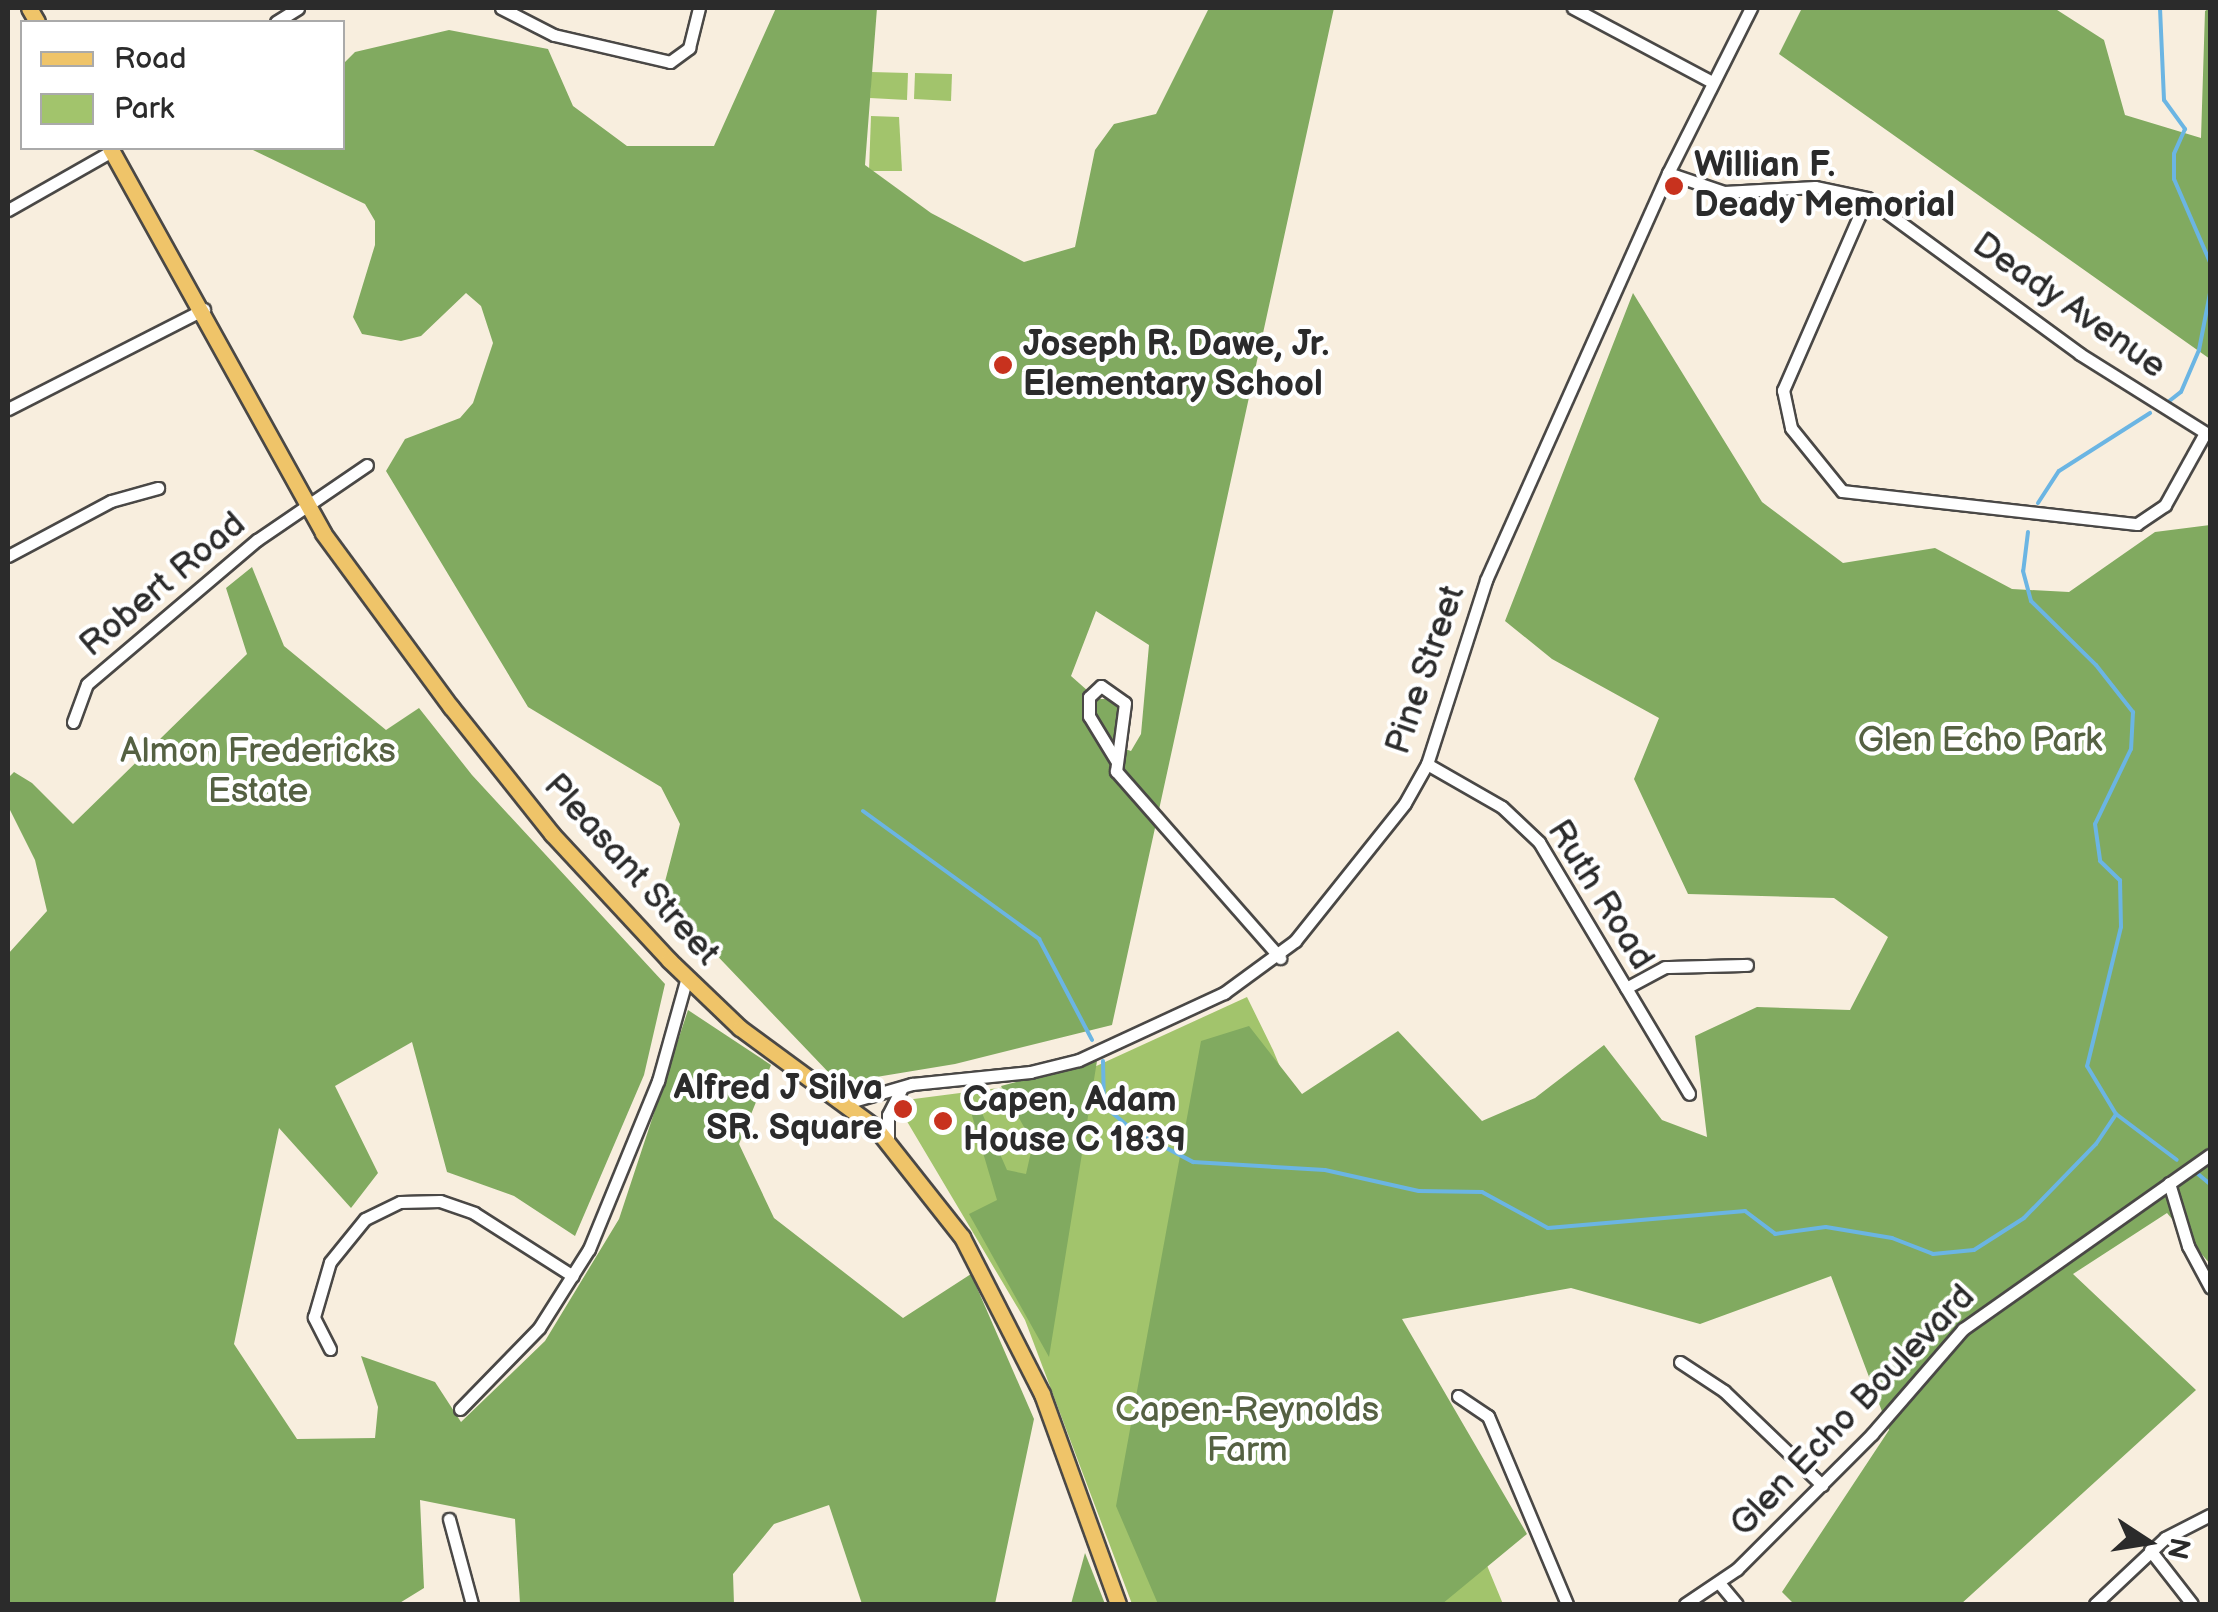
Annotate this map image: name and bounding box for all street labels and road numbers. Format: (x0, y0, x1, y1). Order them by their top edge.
street label: Deady Avenue (1963, 223, 2175, 389)
street label: Robert Road (72, 504, 254, 666)
street label: Pine Street (1377, 580, 1475, 760)
street label: Pleasant Street (534, 766, 728, 974)
street label: Ruth Road (1538, 812, 1662, 978)
street label: Glen Echo Boulevard (1722, 1276, 1984, 1546)

